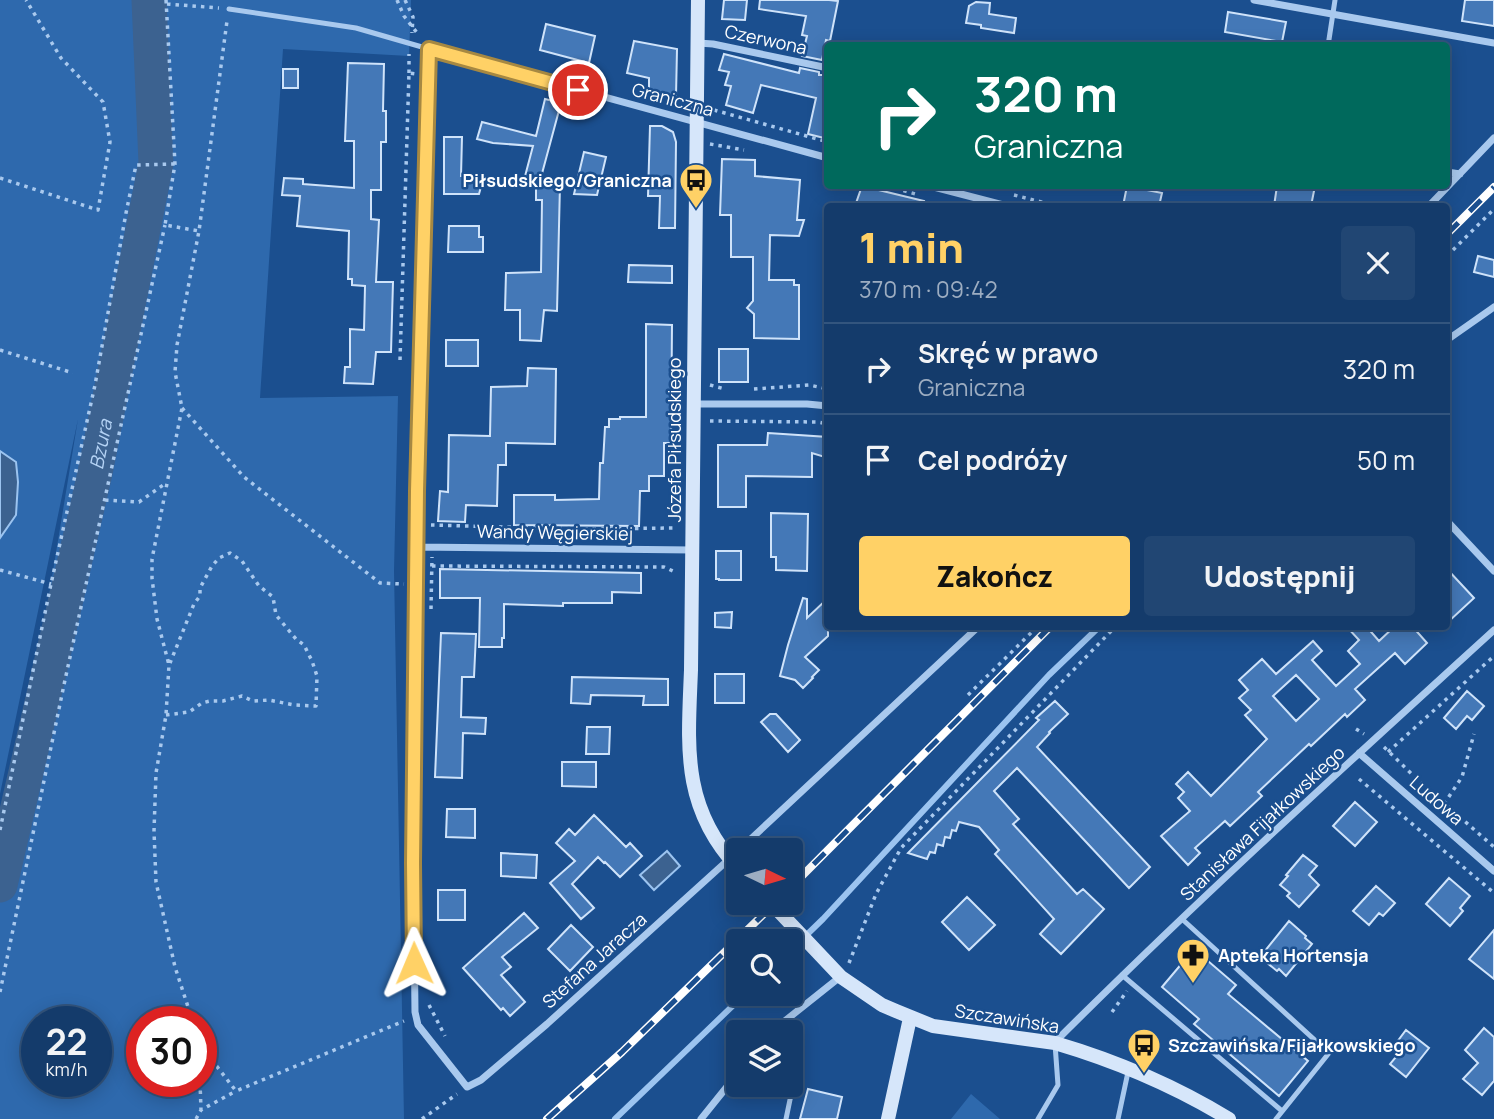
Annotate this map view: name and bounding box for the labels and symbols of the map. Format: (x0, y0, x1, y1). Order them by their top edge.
street label: Czerwona (723, 19, 809, 59)
pin (548, 60, 608, 120)
street label: Graniczna (629, 77, 717, 121)
bus stop icon: Piłsudskiego/Graniczna (677, 161, 715, 210)
place label: Piłsudskiego/Graniczna (462, 168, 672, 192)
street label: Józefa Piłsudskiego (662, 358, 686, 522)
water label: Bzura (83, 416, 119, 471)
street label: Wandy Węgierskiej (477, 519, 633, 545)
street label: Stanisława Fijałkowskiego (1174, 740, 1350, 906)
street label: Ludowa (1405, 770, 1469, 830)
north arrow (726, 838, 803, 915)
street label: Stefana Jaracza (537, 907, 651, 1013)
position arrow (377, 926, 451, 1000)
pharmacy icon: Apteka Hortensja (1174, 936, 1212, 985)
place label: Apteka Hortensja (1218, 943, 1369, 967)
street label: Szczawińska (953, 998, 1061, 1038)
speed limit sign: 30 (126, 1006, 217, 1097)
bus stop icon: Szczawińska/Fijałkowskiego (1125, 1026, 1163, 1075)
place label: Szczawińska/Fijałkowskiego (1168, 1033, 1416, 1057)

